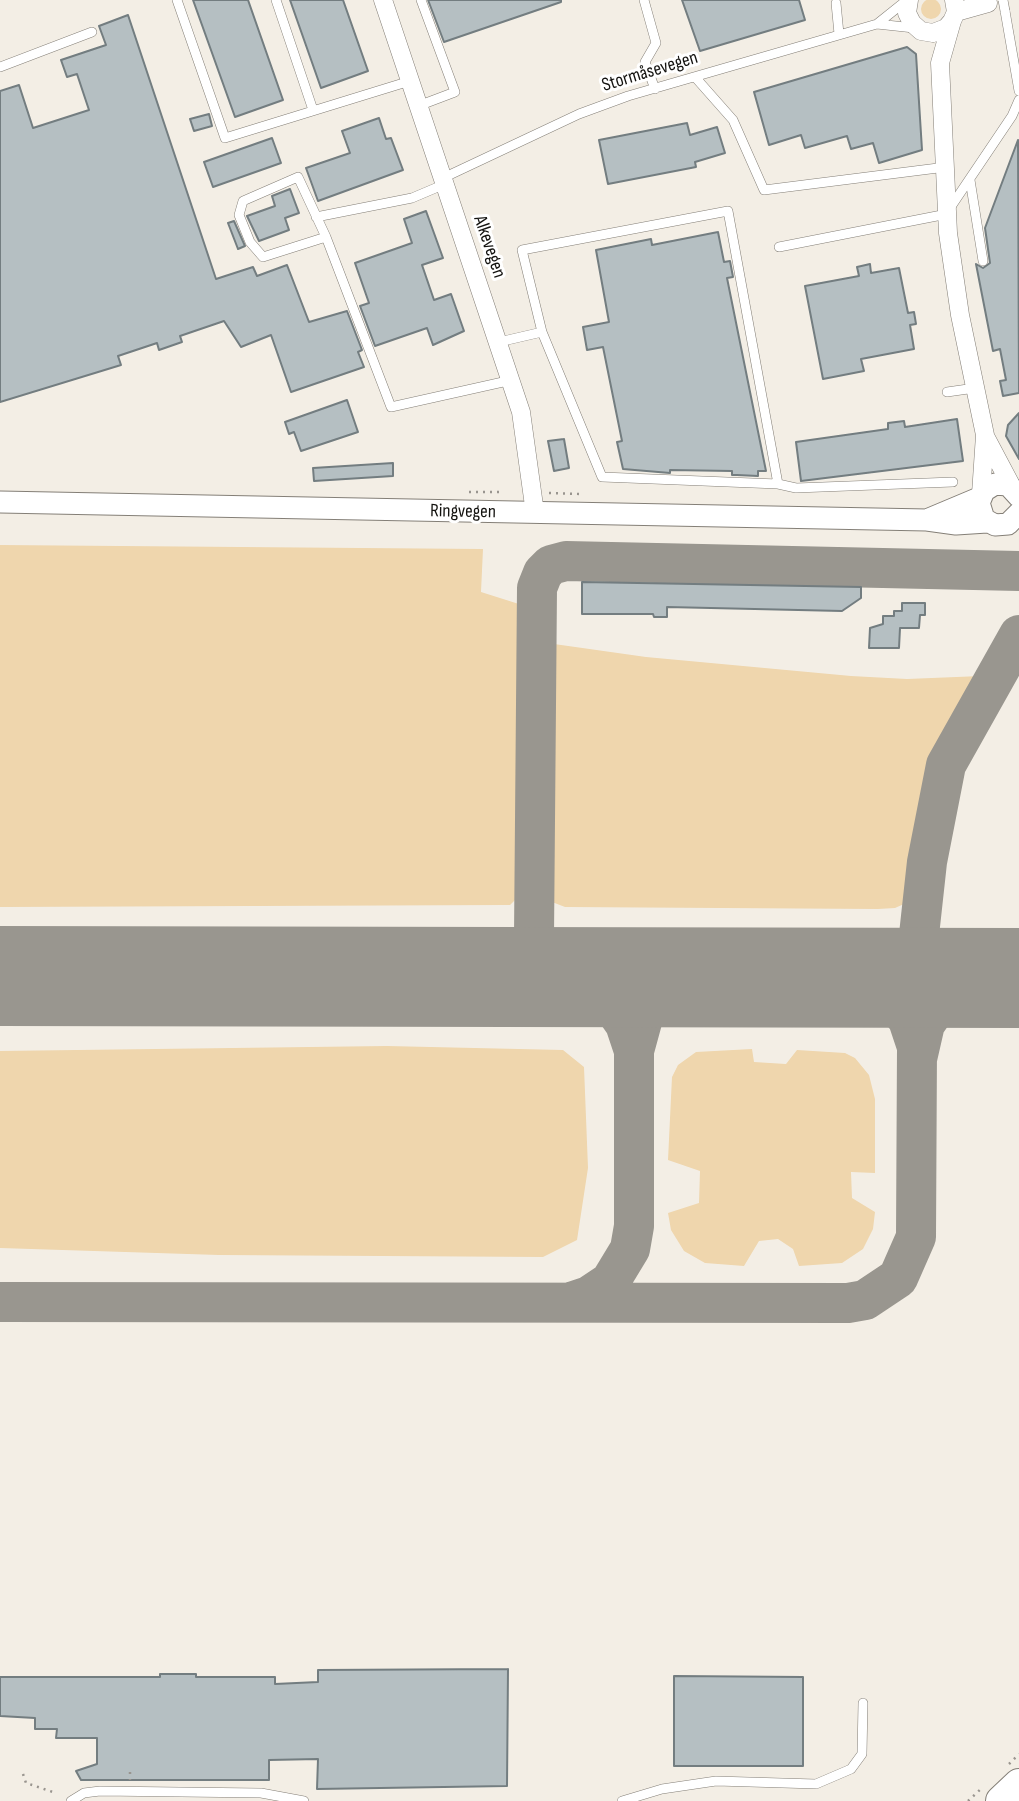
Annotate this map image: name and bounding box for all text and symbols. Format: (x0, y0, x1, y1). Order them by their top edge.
street label: Stormåsevegen (599, 47, 701, 97)
street label: Alkevegen (468, 213, 510, 281)
street label: Ringvegen (430, 500, 496, 524)

